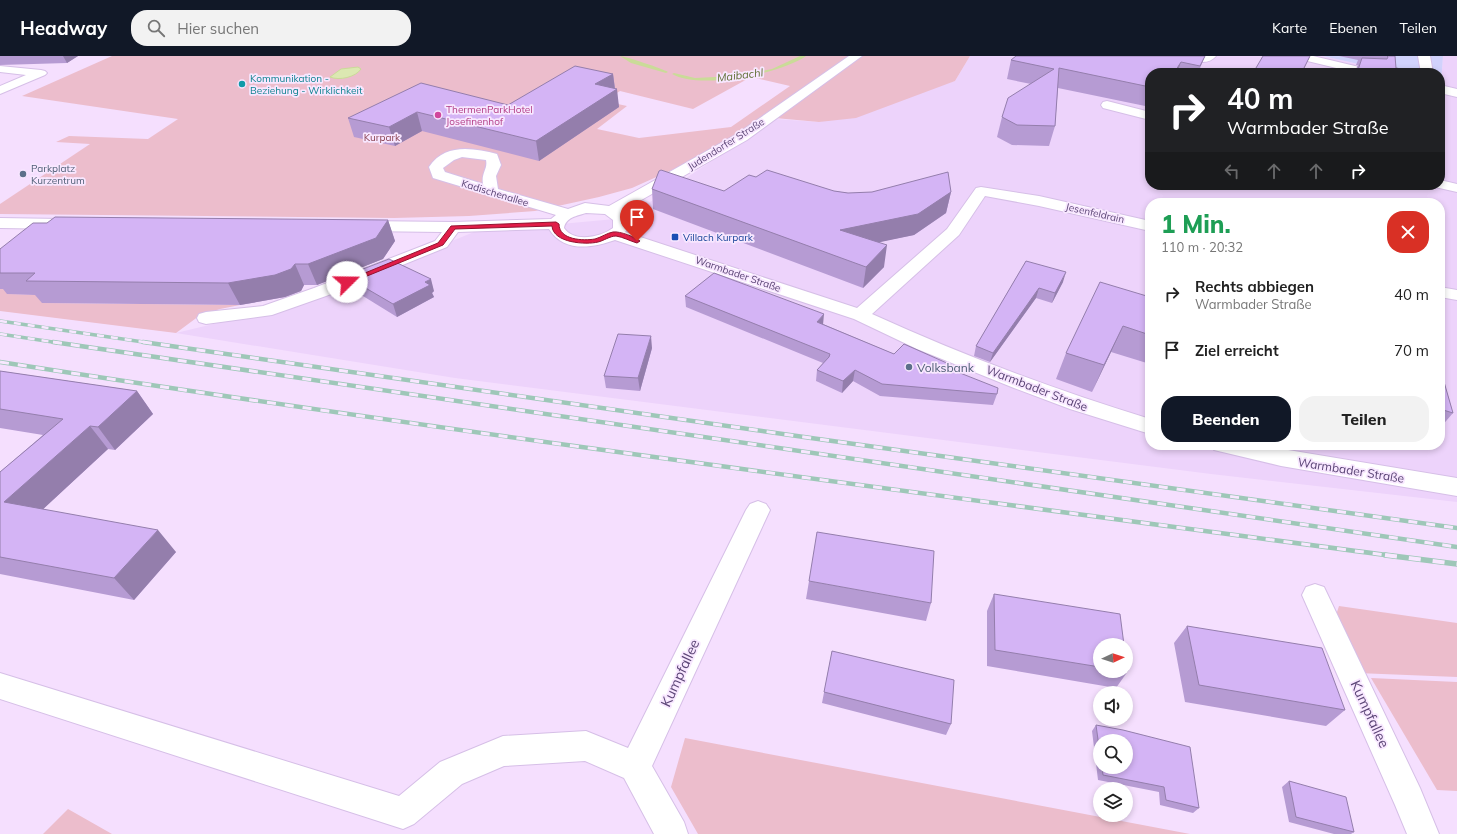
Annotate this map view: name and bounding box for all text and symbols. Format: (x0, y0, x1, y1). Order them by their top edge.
search box (131, 10, 411, 46)
text: Headway (20, 16, 107, 40)
icon: search (145, 17, 167, 39)
text: Hier suchen (177, 19, 259, 38)
text: Karte (1272, 19, 1307, 37)
text: Ebenen (1329, 19, 1378, 37)
text: Teilen (1400, 19, 1437, 37)
water label: Maibachl (716, 65, 764, 85)
place label: Kommunikation - Beziehung - Wirklichkeit (250, 72, 363, 97)
marker: Kommunikation - Beziehung - Wirklichkeit (237, 79, 247, 89)
text: 40 m (1227, 81, 1293, 116)
icon: right (1161, 84, 1213, 136)
place label: ThermenParkHotel Josefinenhof (446, 103, 533, 128)
marker: ThermenParkHotel Josefinenhof (433, 110, 443, 120)
street label: Judendorfer Straße (685, 115, 767, 173)
text: Warmbader Straße (1227, 116, 1388, 139)
park label: Kurpark (364, 131, 401, 144)
icon: left (1221, 160, 1243, 182)
icon: ahead (1263, 160, 1285, 182)
icon: ahead (1305, 160, 1327, 182)
icon: right (1347, 160, 1369, 182)
place label: Parkplatz Kurzentrum (31, 162, 85, 187)
marker: Parkplatz Kurzentrum (18, 169, 28, 179)
street label: Kadischenallee (460, 177, 530, 209)
pin (620, 200, 654, 241)
street label: Jesenfeldrain (1064, 200, 1126, 226)
icon: arrive (626, 206, 648, 228)
text: 1 Min. (1161, 209, 1231, 239)
button: close (1387, 211, 1429, 253)
place label: Villach Kurpark (683, 231, 754, 244)
marker: Villach Kurpark (670, 232, 680, 242)
text: 110 m · 20:32 (1161, 239, 1243, 255)
street label: Warmbader Straße (693, 253, 783, 295)
position arrow (326, 261, 368, 303)
text: Rechts abbiegen (1195, 277, 1314, 296)
icon: right (1161, 283, 1183, 305)
text: 40 m (1394, 285, 1429, 304)
text: Warmbader Straße (1195, 296, 1312, 312)
icon: arrive (1161, 339, 1183, 361)
text: Ziel erreicht (1195, 341, 1279, 360)
text: 70 m (1394, 341, 1429, 360)
place label: Volksbank (917, 360, 975, 375)
marker: Volksbank (904, 362, 914, 372)
street label: Warmbader Straße (984, 362, 1090, 414)
button: Beenden (1161, 396, 1291, 442)
button: Teilen (1299, 396, 1429, 442)
street label: Warmbader Straße (1297, 454, 1405, 486)
street label: Kumpfallee (657, 636, 703, 710)
north arrow (1093, 638, 1133, 678)
map controls (1093, 638, 1133, 822)
street label: Kumpfallee (1347, 677, 1393, 751)
button: sound (1093, 686, 1133, 726)
button: search (1093, 734, 1133, 774)
button: layers (1093, 782, 1133, 822)

